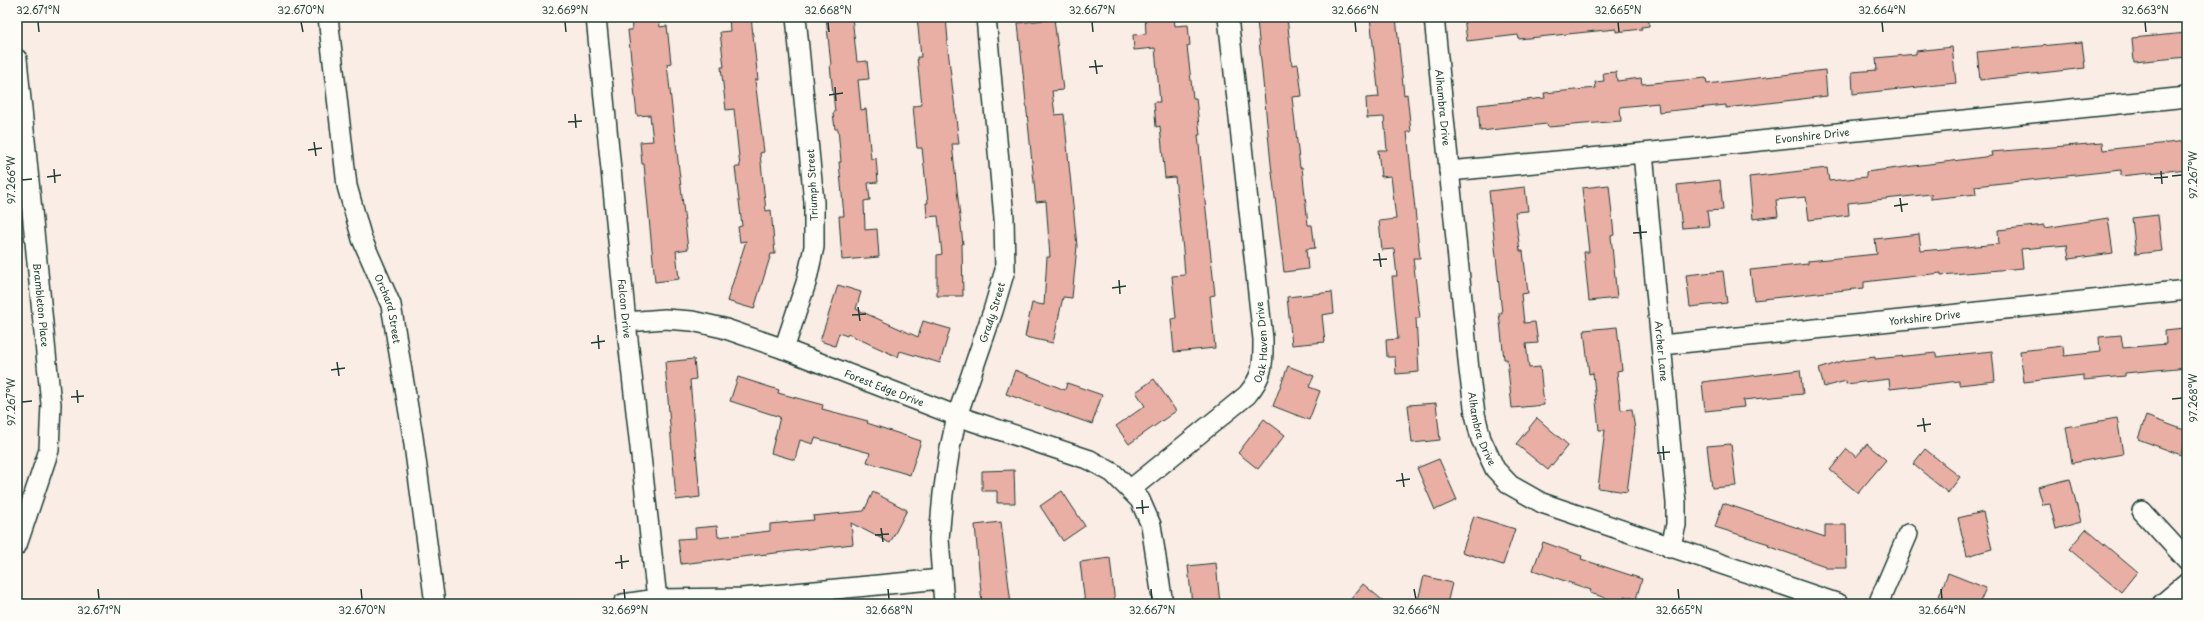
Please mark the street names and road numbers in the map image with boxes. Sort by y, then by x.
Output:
street label: Alhambra Drive [1432,69,1455,147]
street label: Evonshire Drive [1774,124,1850,146]
street label: Triumph Street [802,149,821,221]
street label: Brambleton Place [30,262,53,347]
street label: Orchard Street [371,271,405,345]
street label: Falcon Drive [615,278,636,339]
street label: Grady Street [975,280,1008,345]
street label: Oak Haven Drive [1249,301,1270,385]
street label: Yorkshire Drive [1888,306,1961,328]
street label: Archer Lane [1652,320,1673,382]
street label: Forest Edge Drive [842,365,926,410]
street label: Alhambra Drive [1465,391,1501,468]

